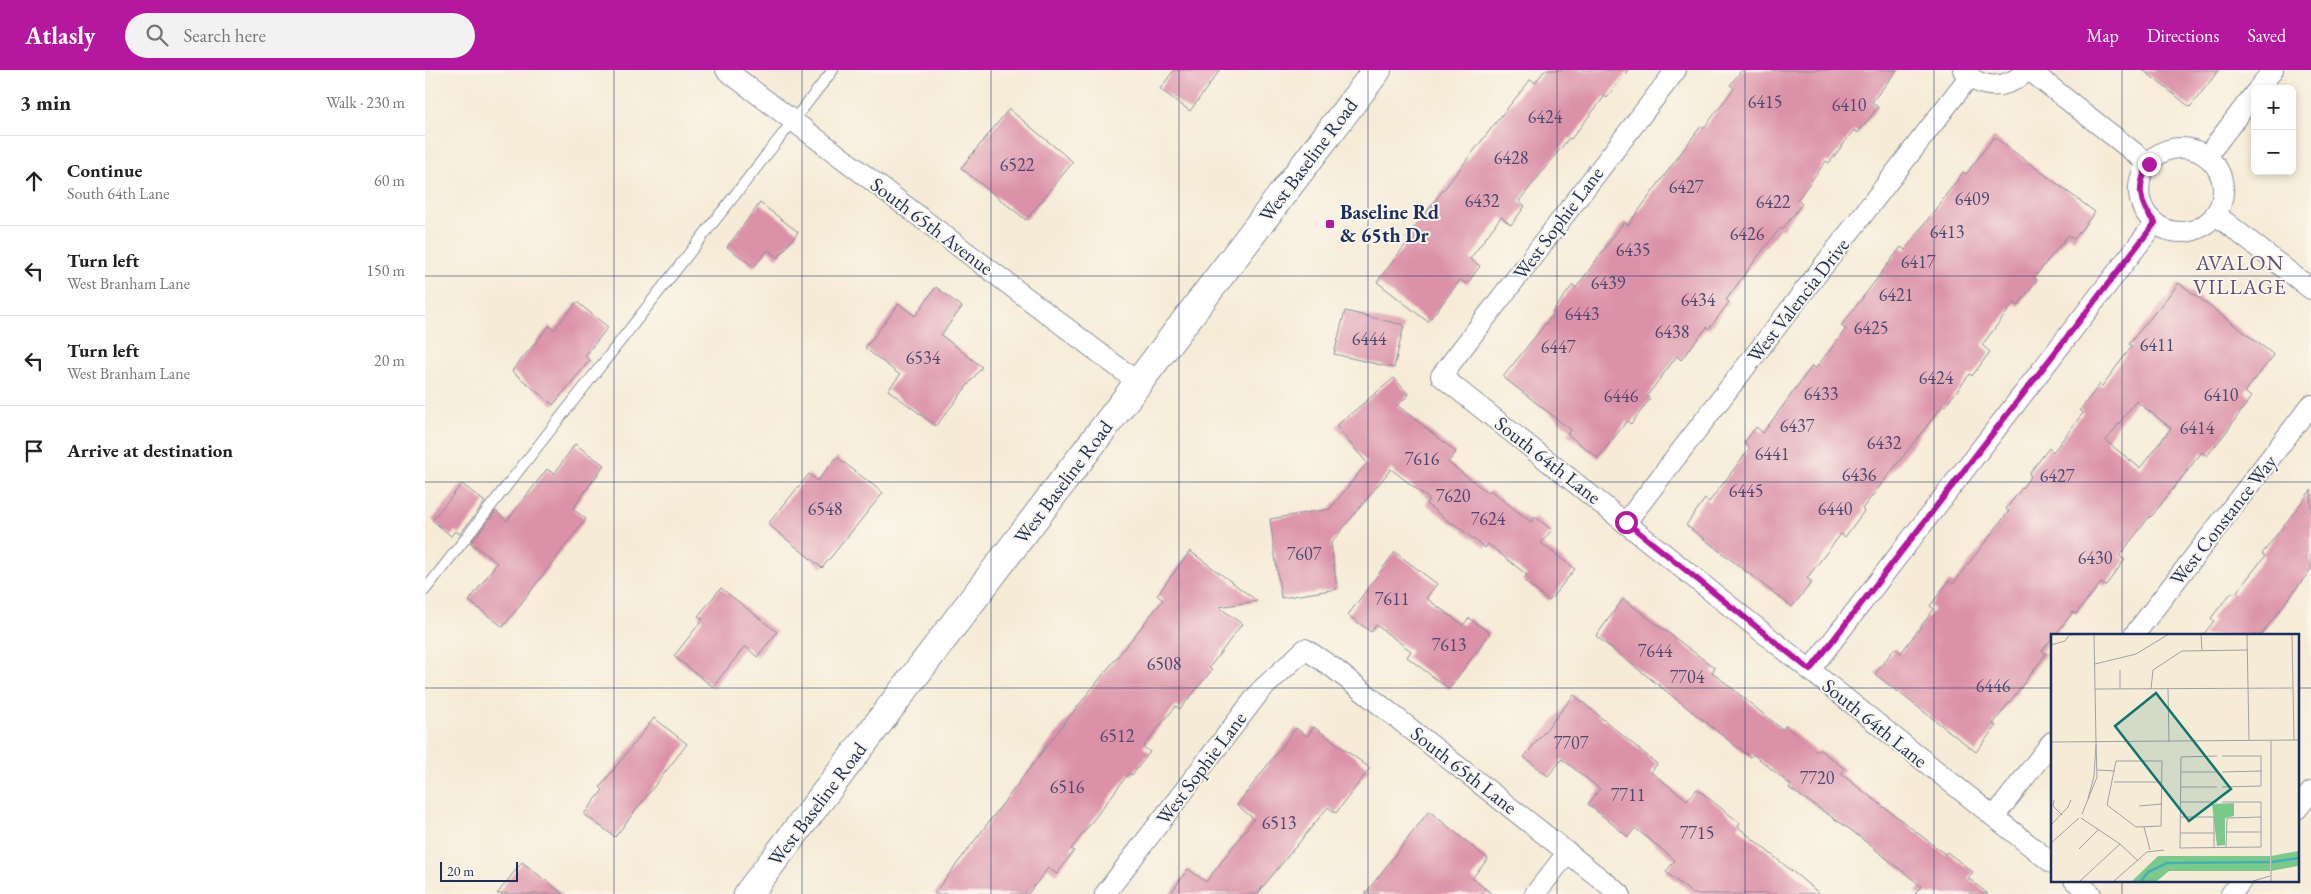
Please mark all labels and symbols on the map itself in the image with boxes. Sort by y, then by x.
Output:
house number: 6415 [1748,90,1782,113]
street label: West Baseline Road [1253,92,1364,227]
house number: 6410 [1832,93,1867,116]
house number: 6424 [1528,105,1563,128]
house number: 6428 [1494,146,1528,169]
house number: 6522 [1000,153,1035,176]
route end [2138,153,2161,176]
street label: West Sophie Lane [1507,161,1609,285]
street label: South 65th Avenue [865,171,999,281]
house number: 6427 [1669,175,1704,198]
house number: 6409 [1955,187,1990,210]
house number: 6432 [1465,189,1500,212]
house number: 6422 [1756,190,1791,213]
place label: Baseline Rd & 65th Dr [1340,199,1439,248]
marker: Baseline Rd & 65th Dr [1324,218,1336,230]
house number: 6413 [1930,220,1964,243]
house number: 6426 [1730,222,1765,245]
street label: West Valencia Drive [1741,232,1855,368]
house number: 6435 [1616,238,1650,261]
district label: AVALON VILLAGE [2193,249,2287,300]
house number: 6417 [1901,250,1936,273]
house number: 6439 [1591,271,1626,294]
house number: 6421 [1879,283,1913,306]
house number: 6434 [1681,288,1716,311]
house number: 6443 [1565,302,1599,325]
house number: 6425 [1854,316,1888,339]
house number: 6438 [1655,320,1689,343]
house number: 6444 [1352,327,1387,350]
house number: 6411 [2140,333,2174,356]
house number: 6447 [1541,335,1576,358]
house number: 6534 [906,346,941,369]
house number: 6424 [1919,366,1954,389]
house number: 6433 [1804,382,1838,405]
house number: 6410 [2204,383,2239,406]
house number: 6446 [1604,384,1639,407]
street label: South 64th Lane [1490,410,1607,510]
street label: West Baseline Road [1008,414,1119,549]
house number: 6437 [1780,414,1815,437]
house number: 6414 [2180,416,2215,439]
house number: 6432 [1867,431,1902,454]
house number: 6441 [1755,442,1789,465]
house number: 7616 [1405,447,1440,470]
street label: West Constance Way [2164,449,2282,591]
house number: 6436 [1842,463,1877,486]
house number: 6427 [2040,464,2075,487]
house number: 6445 [1729,479,1763,502]
house number: 7620 [1436,484,1471,507]
house number: 6548 [808,497,842,520]
house number: 6440 [1818,497,1853,520]
house number: 7624 [1471,507,1506,530]
route start [1615,511,1638,534]
house number: 7607 [1287,542,1322,565]
house number: 6430 [2078,546,2113,569]
house number: 7611 [1375,587,1409,610]
house number: 7613 [1432,633,1466,656]
inset map [2051,634,2299,882]
house number: 7644 [1638,639,1673,662]
house number: 6508 [1147,652,1181,675]
house number: 7704 [1670,665,1705,688]
street label: South 64th Lane [1817,673,1933,774]
house number: 6446 [1976,674,2011,697]
street label: West Sophie Lane [1150,706,1252,830]
street label: South 65th Lane [1406,720,1523,820]
house number: 6512 [1100,724,1135,747]
house number: 7707 [1554,731,1589,754]
street label: West Baseline Road [762,736,873,871]
house number: 7720 [1800,766,1835,789]
house number: 6516 [1050,775,1085,798]
house number: 7711 [1611,783,1645,806]
house number: 6513 [1262,811,1296,834]
house number: 7715 [1680,821,1714,844]
scale bar [440,859,517,882]

